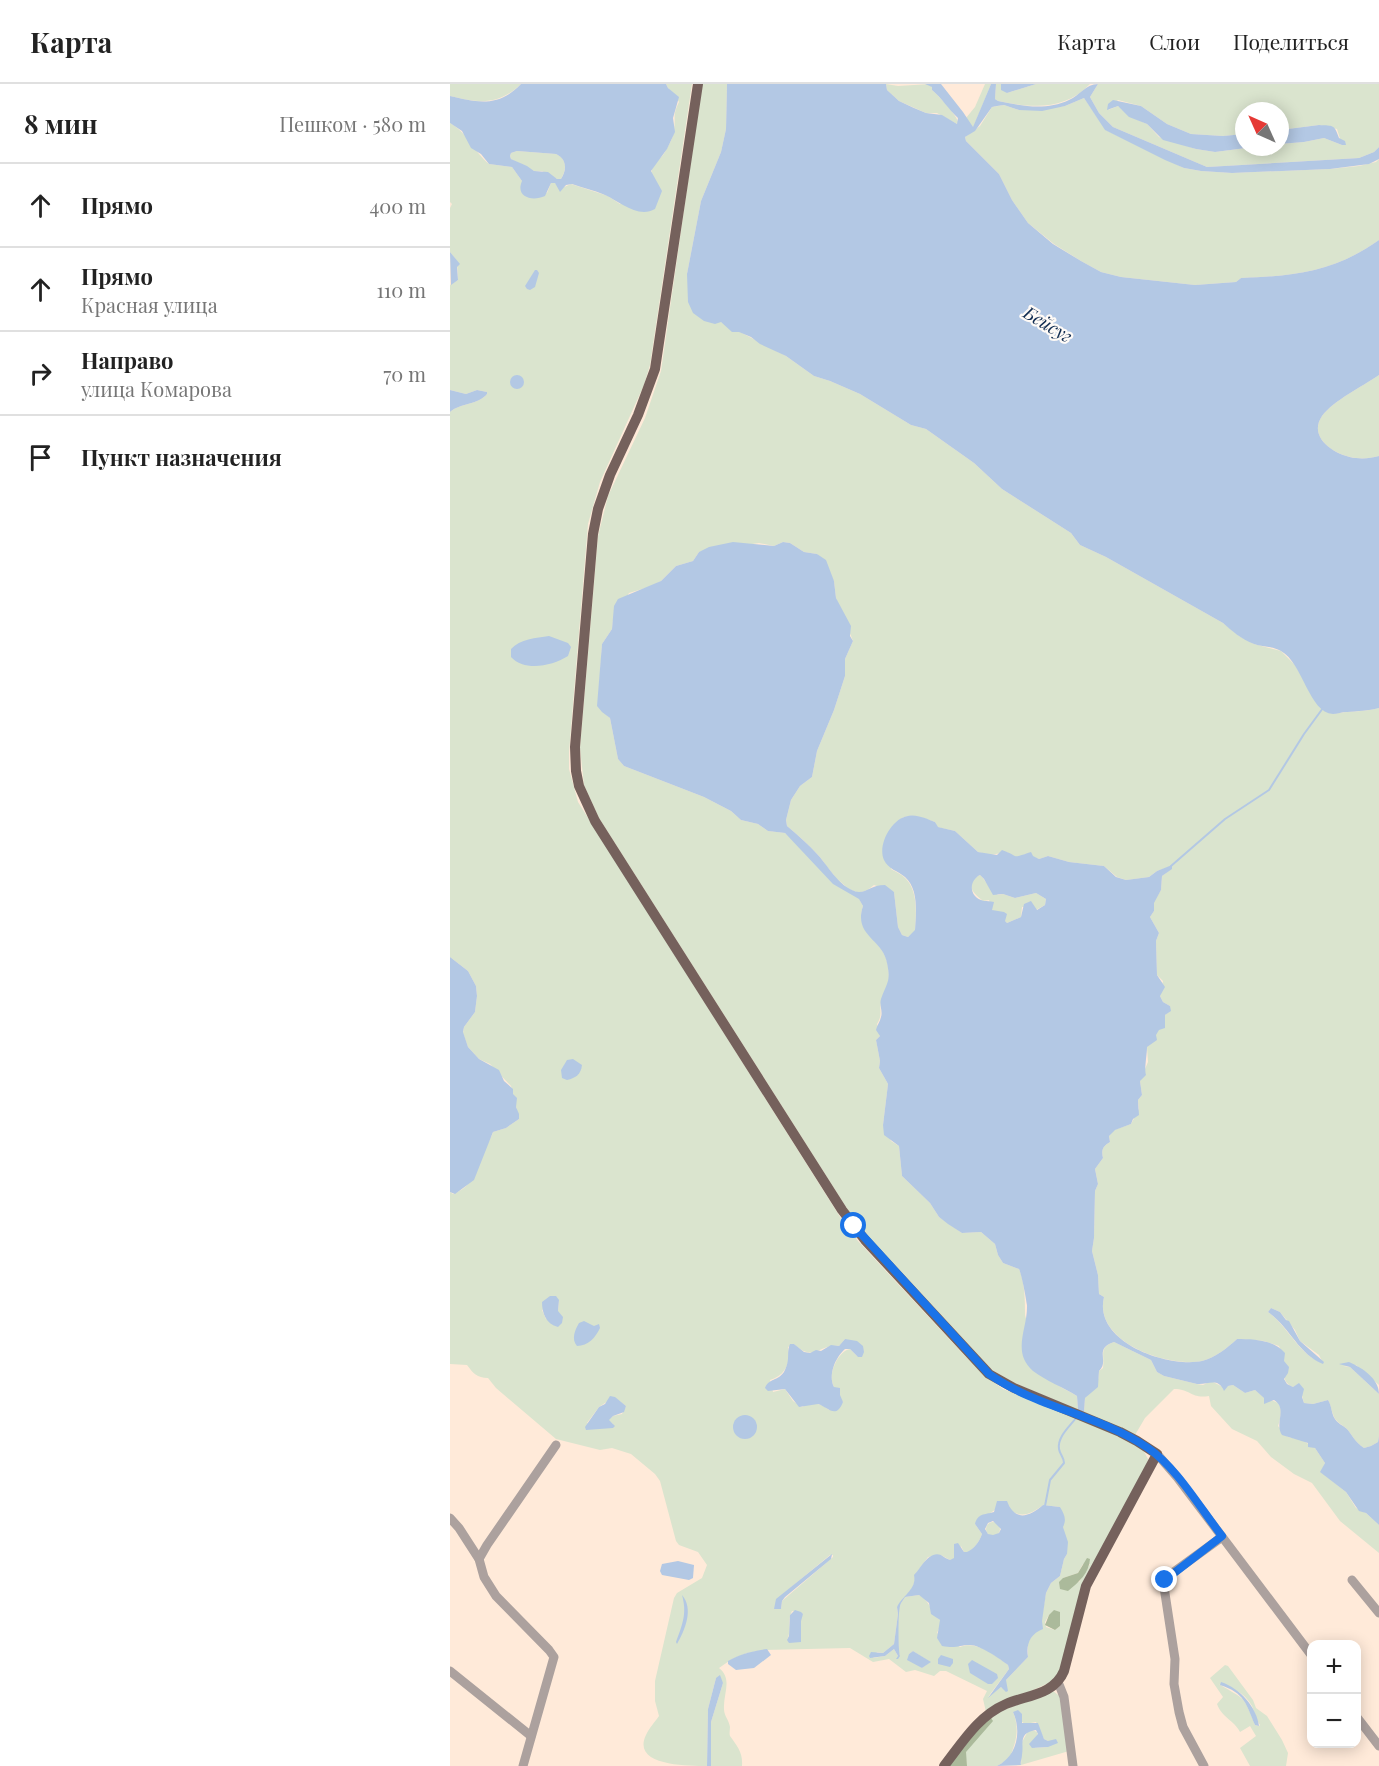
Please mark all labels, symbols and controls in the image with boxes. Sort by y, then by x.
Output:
text: Карта [30,23,112,60]
text: Карта [1057,27,1116,55]
text: Слои [1149,27,1200,55]
text: Поделиться [1233,27,1349,55]
north arrow [1235,102,1289,156]
text: 8 мин [24,106,98,141]
text: Пешком · 580 m [279,110,426,137]
icon: ahead [24,189,57,222]
text: Прямо [81,190,153,220]
text: 400 m [369,192,426,219]
text: Прямо [81,261,153,291]
icon: ahead [24,273,57,306]
text: 110 m [376,276,426,303]
text: Красная улица [81,291,218,318]
water label: Бейсуг [1019,300,1077,348]
text: Направо [81,345,174,375]
icon: right [24,357,57,390]
text: 70 m [383,360,426,387]
text: улица Комарова [81,375,232,402]
icon: arrive [24,441,57,474]
text: Пункт назначения [81,442,282,472]
route start [840,1212,866,1238]
route end [1151,1566,1177,1592]
map controls [1307,1640,1361,1748]
button: + [1307,1640,1361,1694]
button: − [1307,1694,1361,1748]

